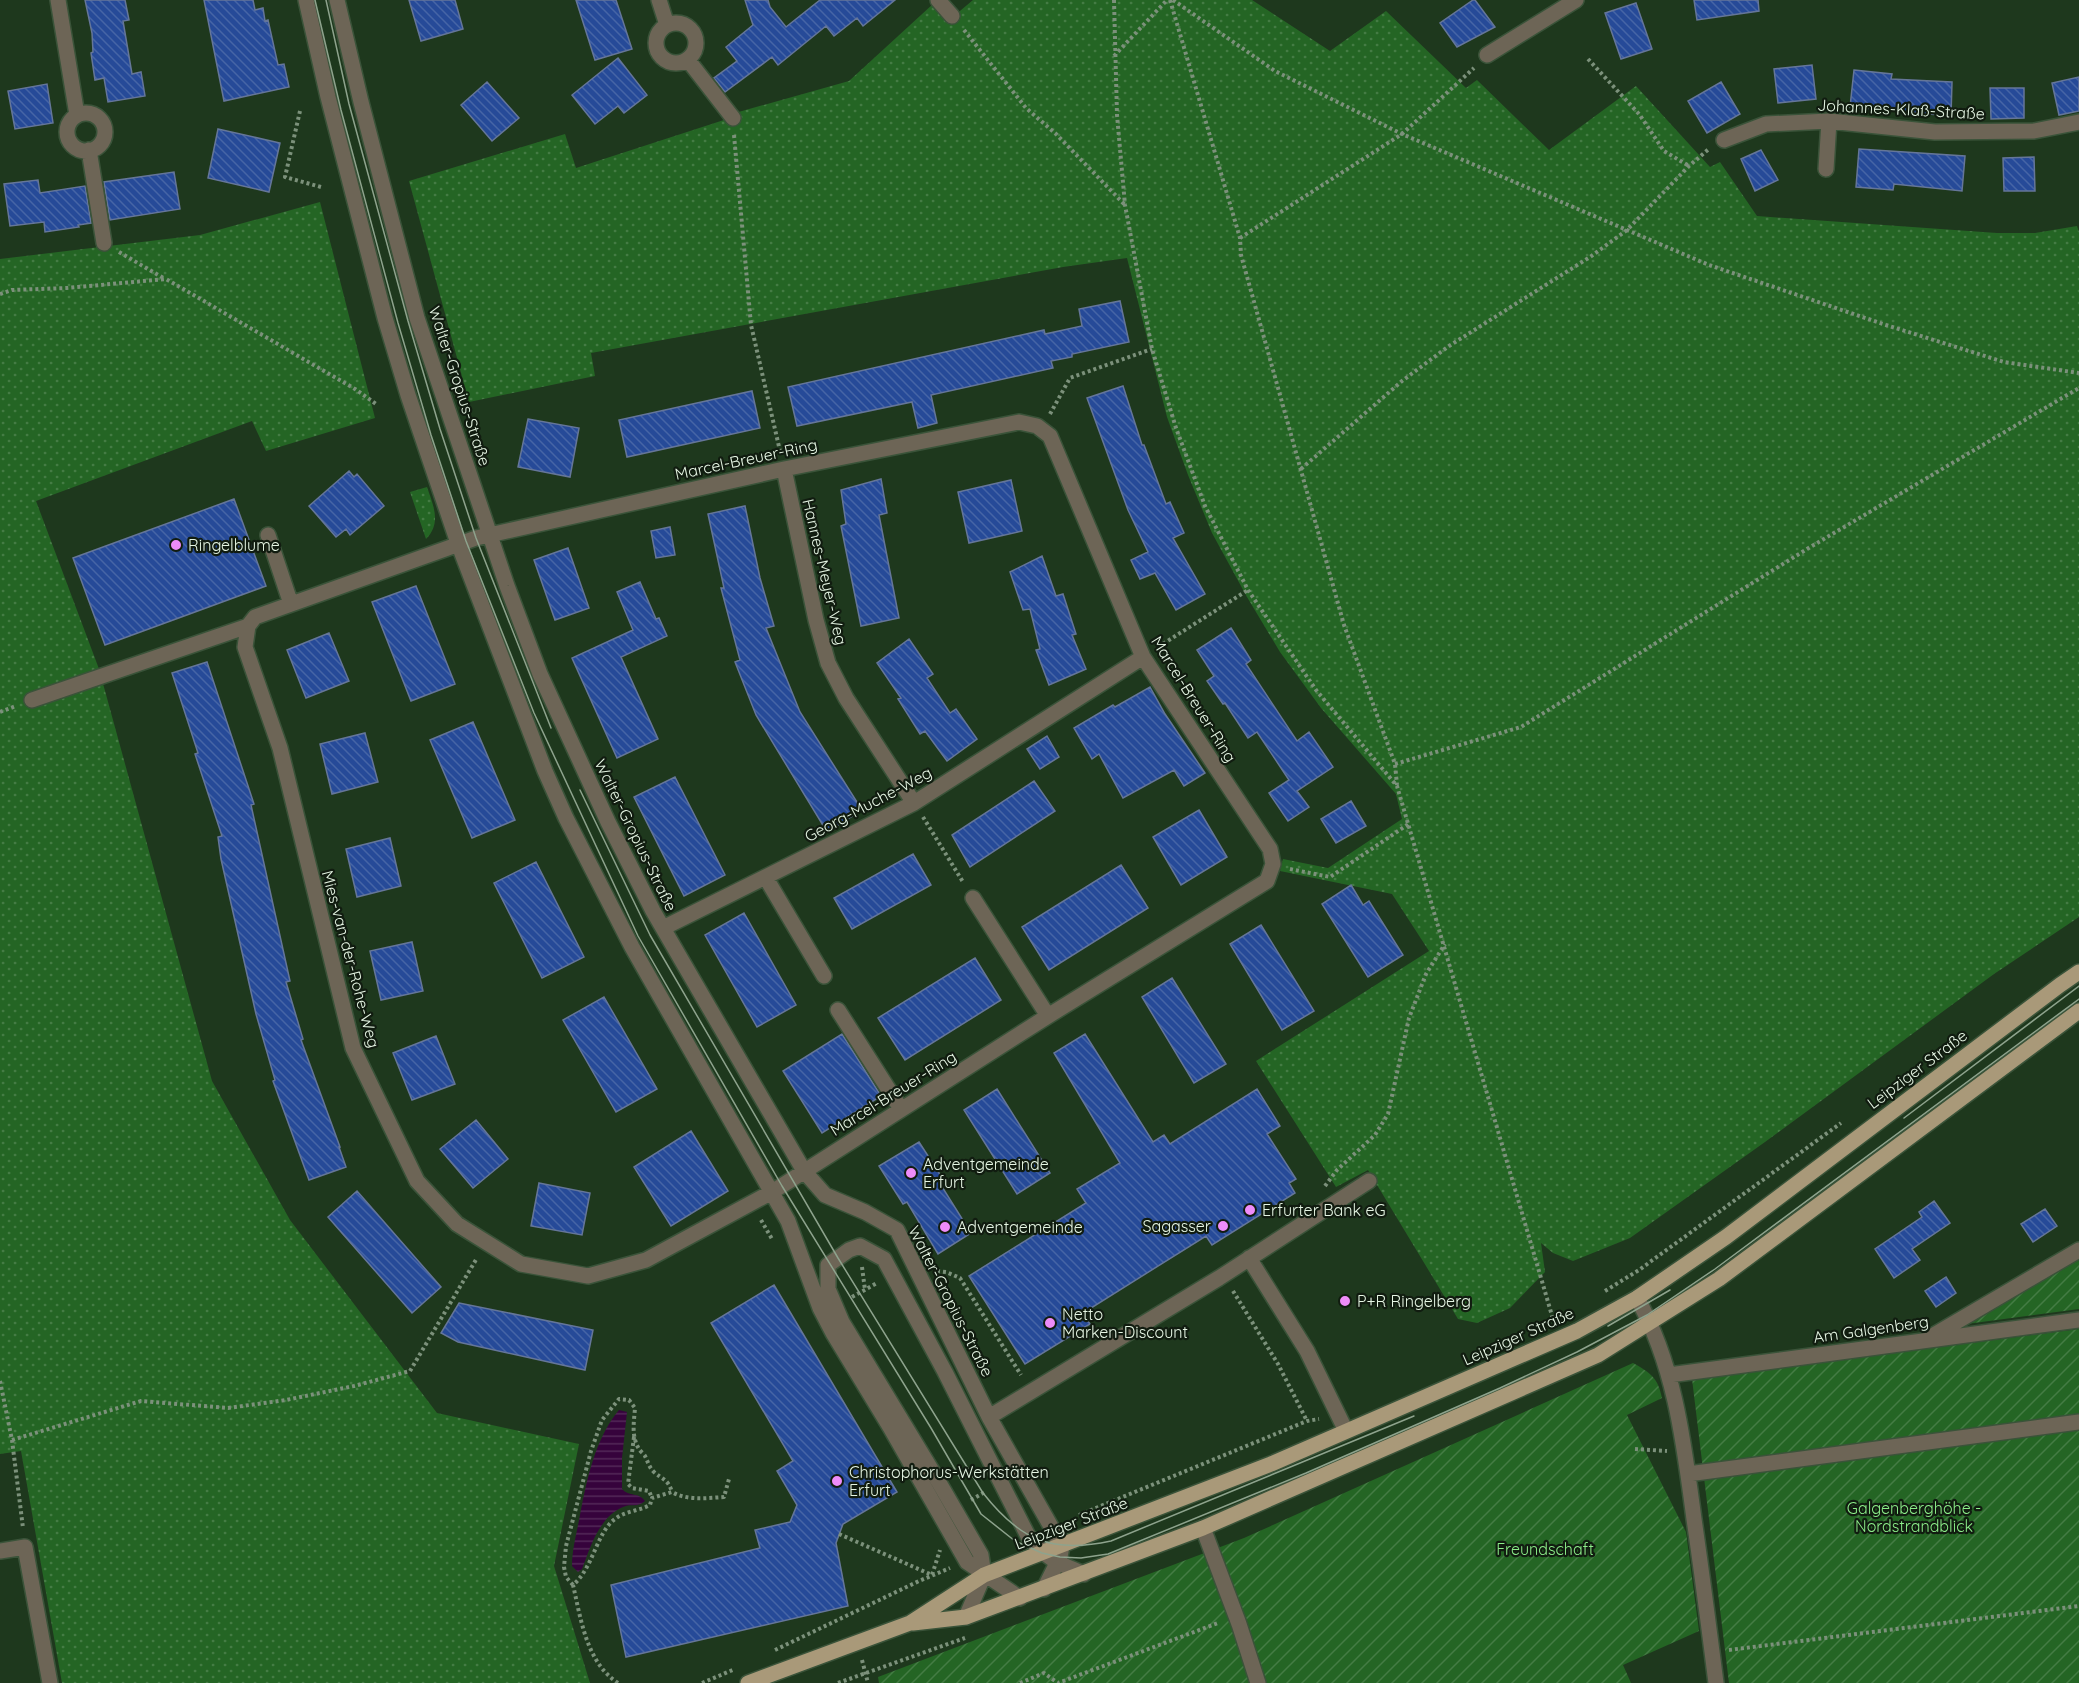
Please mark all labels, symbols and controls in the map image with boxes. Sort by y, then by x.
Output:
street label: Johannes-Klaß-Straße [1817,95,1985,123]
street label: Walter-Gropius-Straße [425,304,495,468]
street label: Marcel-Breuer-Ring [673,434,819,484]
street label: Hannes-Meyer-Weg [798,497,852,647]
place label: Ringelblume [188,535,280,555]
marker: Ringelblume [169,538,183,552]
street label: Marcel-Breuer-Ring [1147,632,1241,766]
street label: Walter-Gropius-Straße [590,756,682,914]
street label: Georg-Muche-Weg [801,762,935,846]
street label: Mies-van-der-Rohe-Weg [318,868,384,1050]
street label: Leipziger Straße [1863,1025,1971,1113]
street label: Marcel-Breuer-Ring [826,1046,960,1140]
place label: Adventgemeinde Erfurt [923,1154,1049,1192]
marker: Adventgemeinde Erfurt [904,1166,918,1180]
place label: Erfurter Bank eG [1262,1200,1386,1220]
marker: Erfurter Bank eG [1243,1203,1257,1217]
place label: Sagasser [1143,1216,1211,1236]
place label: Adventgemeinde [957,1217,1083,1237]
marker: Sagasser [1216,1219,1230,1233]
marker: Adventgemeinde [938,1220,952,1234]
street label: Walter-Gropius-Straße [904,1222,998,1380]
place label: P+R Ringelberg [1357,1291,1471,1311]
marker: P+R Ringelberg [1338,1294,1352,1308]
street label: Leipziger Straße [1459,1303,1577,1369]
place label: Netto Marken-Discount [1062,1304,1188,1342]
street label: Am Galgenberg [1812,1311,1930,1347]
marker: Netto Marken-Discount [1043,1316,1057,1330]
place label: Christophorus-Werkstätten Erfurt [849,1462,1049,1500]
marker: Christophorus-Werkstätten Erfurt [830,1474,844,1488]
street label: Leipziger Straße [1012,1492,1130,1554]
park label: Galgenberghöhe - Nordstrandblick [1847,1498,1981,1536]
park label: Freundschaft [1496,1539,1594,1559]

